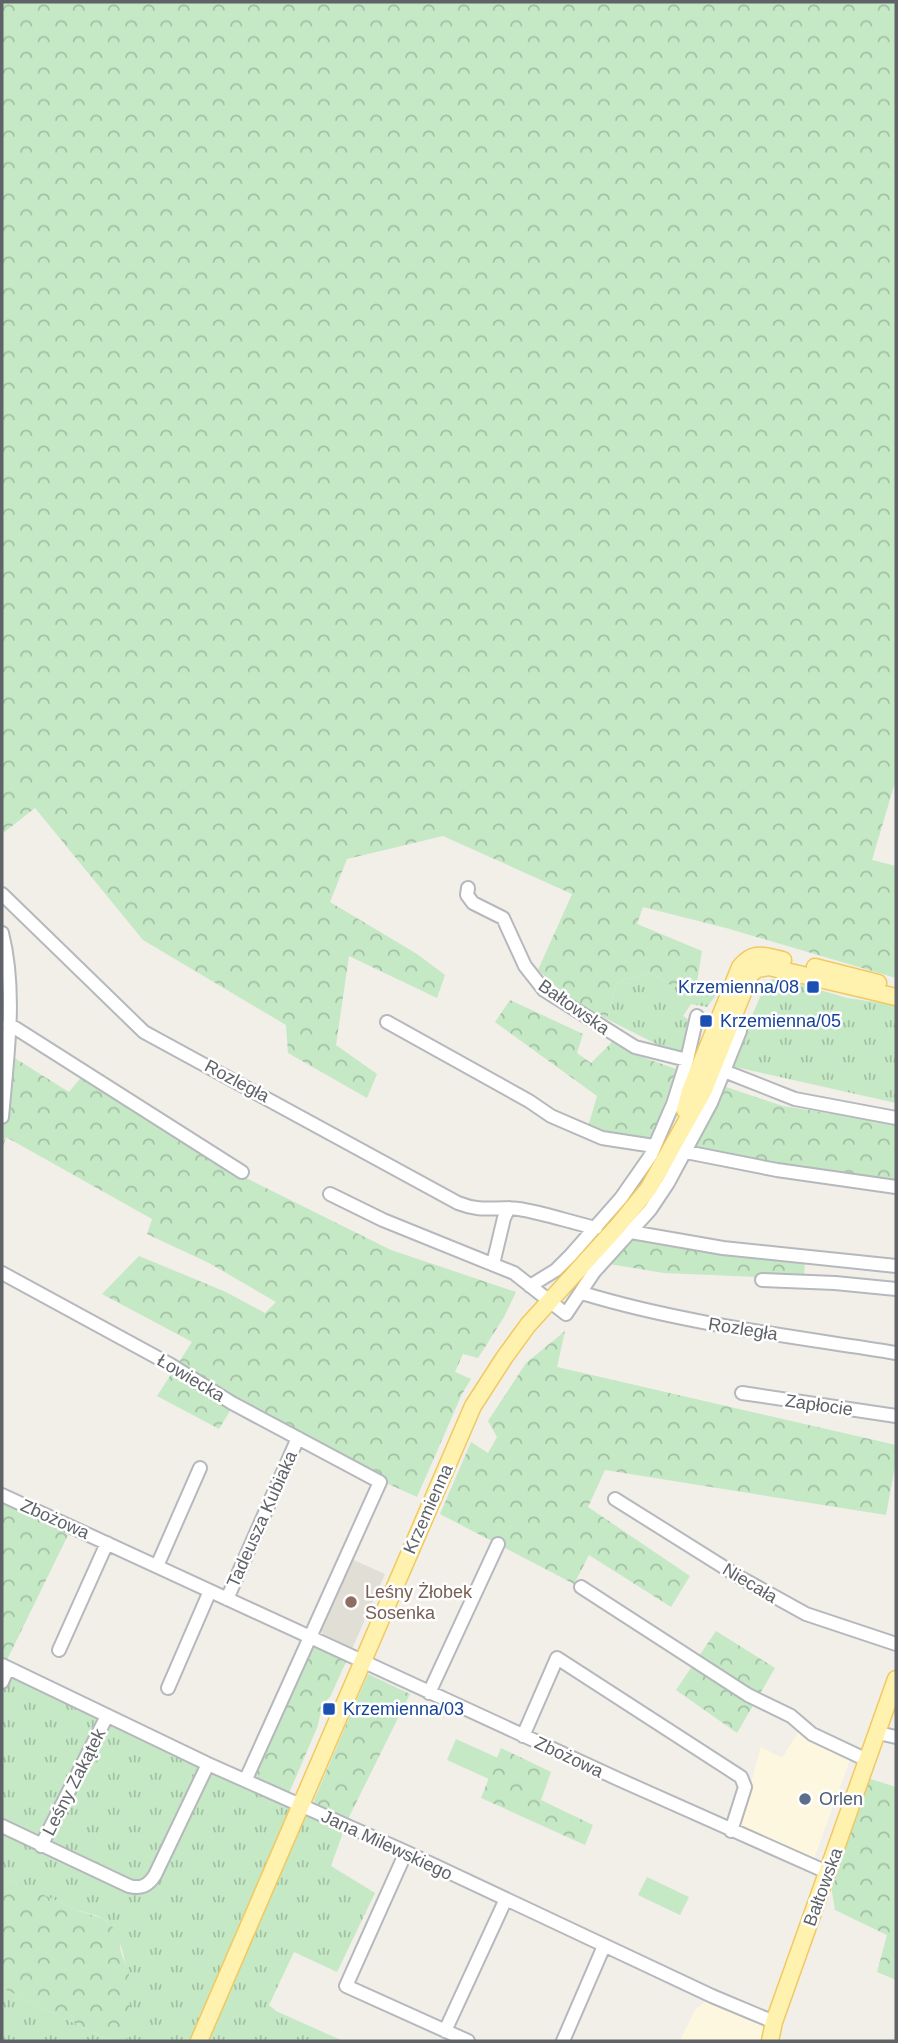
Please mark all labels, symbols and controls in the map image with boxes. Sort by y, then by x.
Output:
street label: Bałtowska [535,975,614,1039]
place label: Krzemienna/08 [678,977,799,997]
marker: Krzemienna/08 [805,979,821,995]
place label: Krzemienna/05 [720,1011,841,1031]
marker: Krzemienna/05 [698,1013,714,1029]
street label: Rozległa [201,1056,273,1107]
street label: Rozległa [707,1314,780,1345]
street label: Łowiecka [154,1350,229,1406]
street label: Zapłocie [784,1390,854,1420]
street label: Tadeusza Kubiaka [223,1447,301,1590]
street label: Krzemienna [399,1460,457,1557]
street label: Zbożowa [18,1495,93,1543]
street label: Niecała [719,1559,782,1608]
place label: Leśny Żłobek Sosenka [365,1582,473,1623]
marker: Leśny Żłobek Sosenka [343,1594,359,1610]
place label: Krzemienna/03 [343,1699,464,1719]
marker: Krzemienna/03 [321,1701,337,1717]
street label: Leśny Zakątek [39,1724,110,1839]
street label: Zbożowa [532,1733,607,1782]
place label: Orlen [819,1789,863,1809]
marker: Orlen [797,1791,813,1807]
street label: Jana Milewskiego [318,1806,456,1884]
street label: Bałtowska [800,1844,847,1929]

